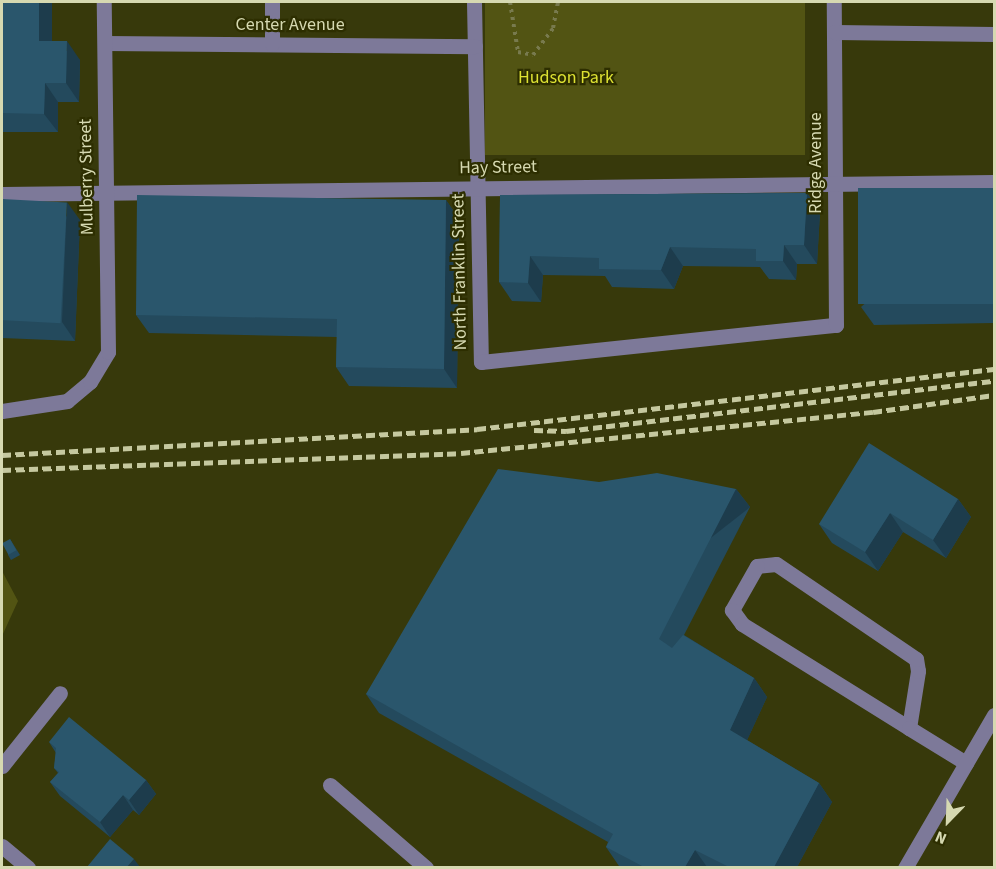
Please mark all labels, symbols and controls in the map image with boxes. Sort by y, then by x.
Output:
street label: Center Avenue [235,14,345,36]
park label: Hudson Park [518,67,614,89]
street label: Ridge Avenue [805,112,827,214]
street label: Mulberry Street [75,119,99,235]
street label: Hay Street [459,157,537,179]
street label: North Franklin Street [448,193,472,351]
north arrow [918,791,978,851]
text: N [932,825,950,850]

